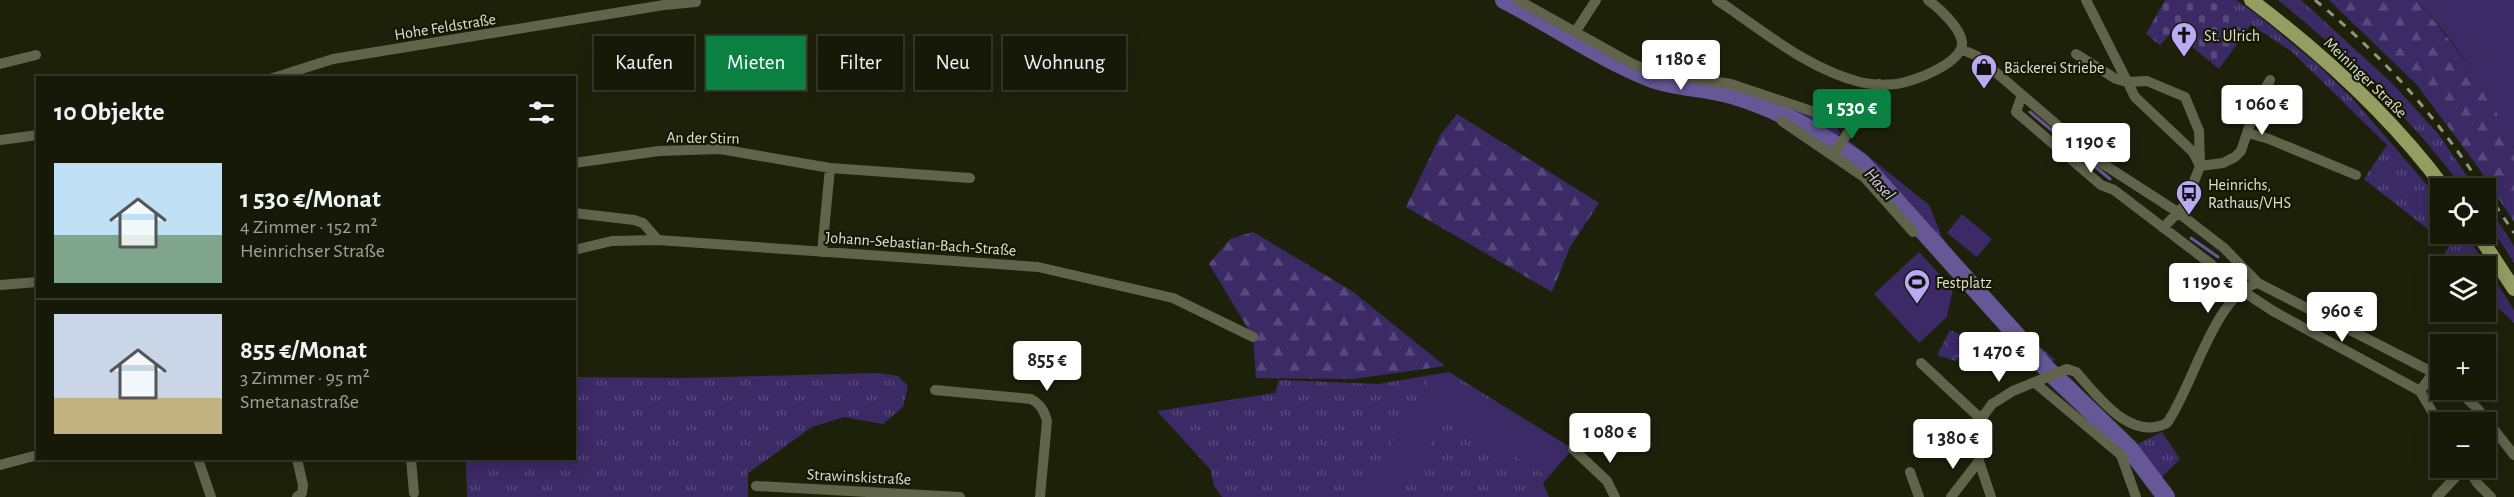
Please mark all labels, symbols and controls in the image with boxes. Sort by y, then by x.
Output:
street label: Hohe Feldstraße [393,11,497,43]
church icon: St. Ulrich [2169,20,2199,58]
place label: St. Ulrich [2204,28,2260,44]
street label: Meininger Straße [2321,34,2410,121]
chip: Kaufen [594,36,694,90]
chip: Mieten [706,36,806,90]
chip: Filter [818,36,903,90]
chip: Neu [915,36,991,90]
chip: Wohnung [1003,36,1126,90]
pin: 1 180 € [1626,40,1736,91]
text: 1 180 € [1656,49,1706,69]
shop icon: Bäckerei Striebe [1969,52,1999,90]
place label: Bäckerei Striebe [2004,60,2104,76]
pin: 1 060 € [2207,85,2317,136]
pin: 1 530 € [1797,89,1907,140]
text: 1 060 € [2235,94,2289,114]
icon: filters [525,96,558,129]
text: 1 530 € [1827,98,1877,118]
text: 10 Objekte [54,99,164,125]
pin: 1 190 € [2036,123,2146,174]
street label: An der Stirn [666,129,740,147]
text: 1 190 € [2066,132,2116,152]
water label: Hasel [1860,165,1898,204]
place label: Heinrichs, Rathaus/VHS [2208,177,2291,211]
bus stop icon: Heinrichs, Rathaus/VHS [2174,178,2204,216]
map controls [2430,178,2496,478]
button: locate [2430,178,2496,244]
text: 1 530 €/Monat [240,186,381,212]
icon: home [102,187,174,259]
text: 4 Zimmer · 152 m² [240,217,378,237]
street label: Johann-Sebastian-Bach-Straße [825,229,1017,259]
text: Heinrichser Straße [240,241,385,261]
button: layers [2430,256,2496,322]
pin: 1 190 € [2153,263,2263,314]
sports icon: Festplatz [1902,267,1932,305]
text: 1 190 € [2183,272,2233,292]
place label: Festplatz [1936,275,1992,291]
pin: 960 € [2300,292,2384,343]
text: 960 € [2321,301,2363,321]
pin: 1 470 € [1944,332,2054,383]
button: + [2430,334,2496,400]
text: 855 €/Monat [240,337,367,363]
icon: home [102,338,174,410]
pin: 855 € [1005,341,1089,392]
text: 1 470 € [1973,341,2025,361]
text: 855 € [1027,350,1067,370]
text: 3 Zimmer · 95 m² [240,368,370,388]
text: Smetanastraße [240,392,359,412]
button: − [2430,412,2496,478]
pin: 1 080 € [1555,413,1665,464]
pin: 1 380 € [1898,419,2008,470]
text: 1 080 € [1583,422,1637,442]
text: 1 380 € [1927,428,1979,448]
street label: Strawinskistraße [806,466,912,488]

